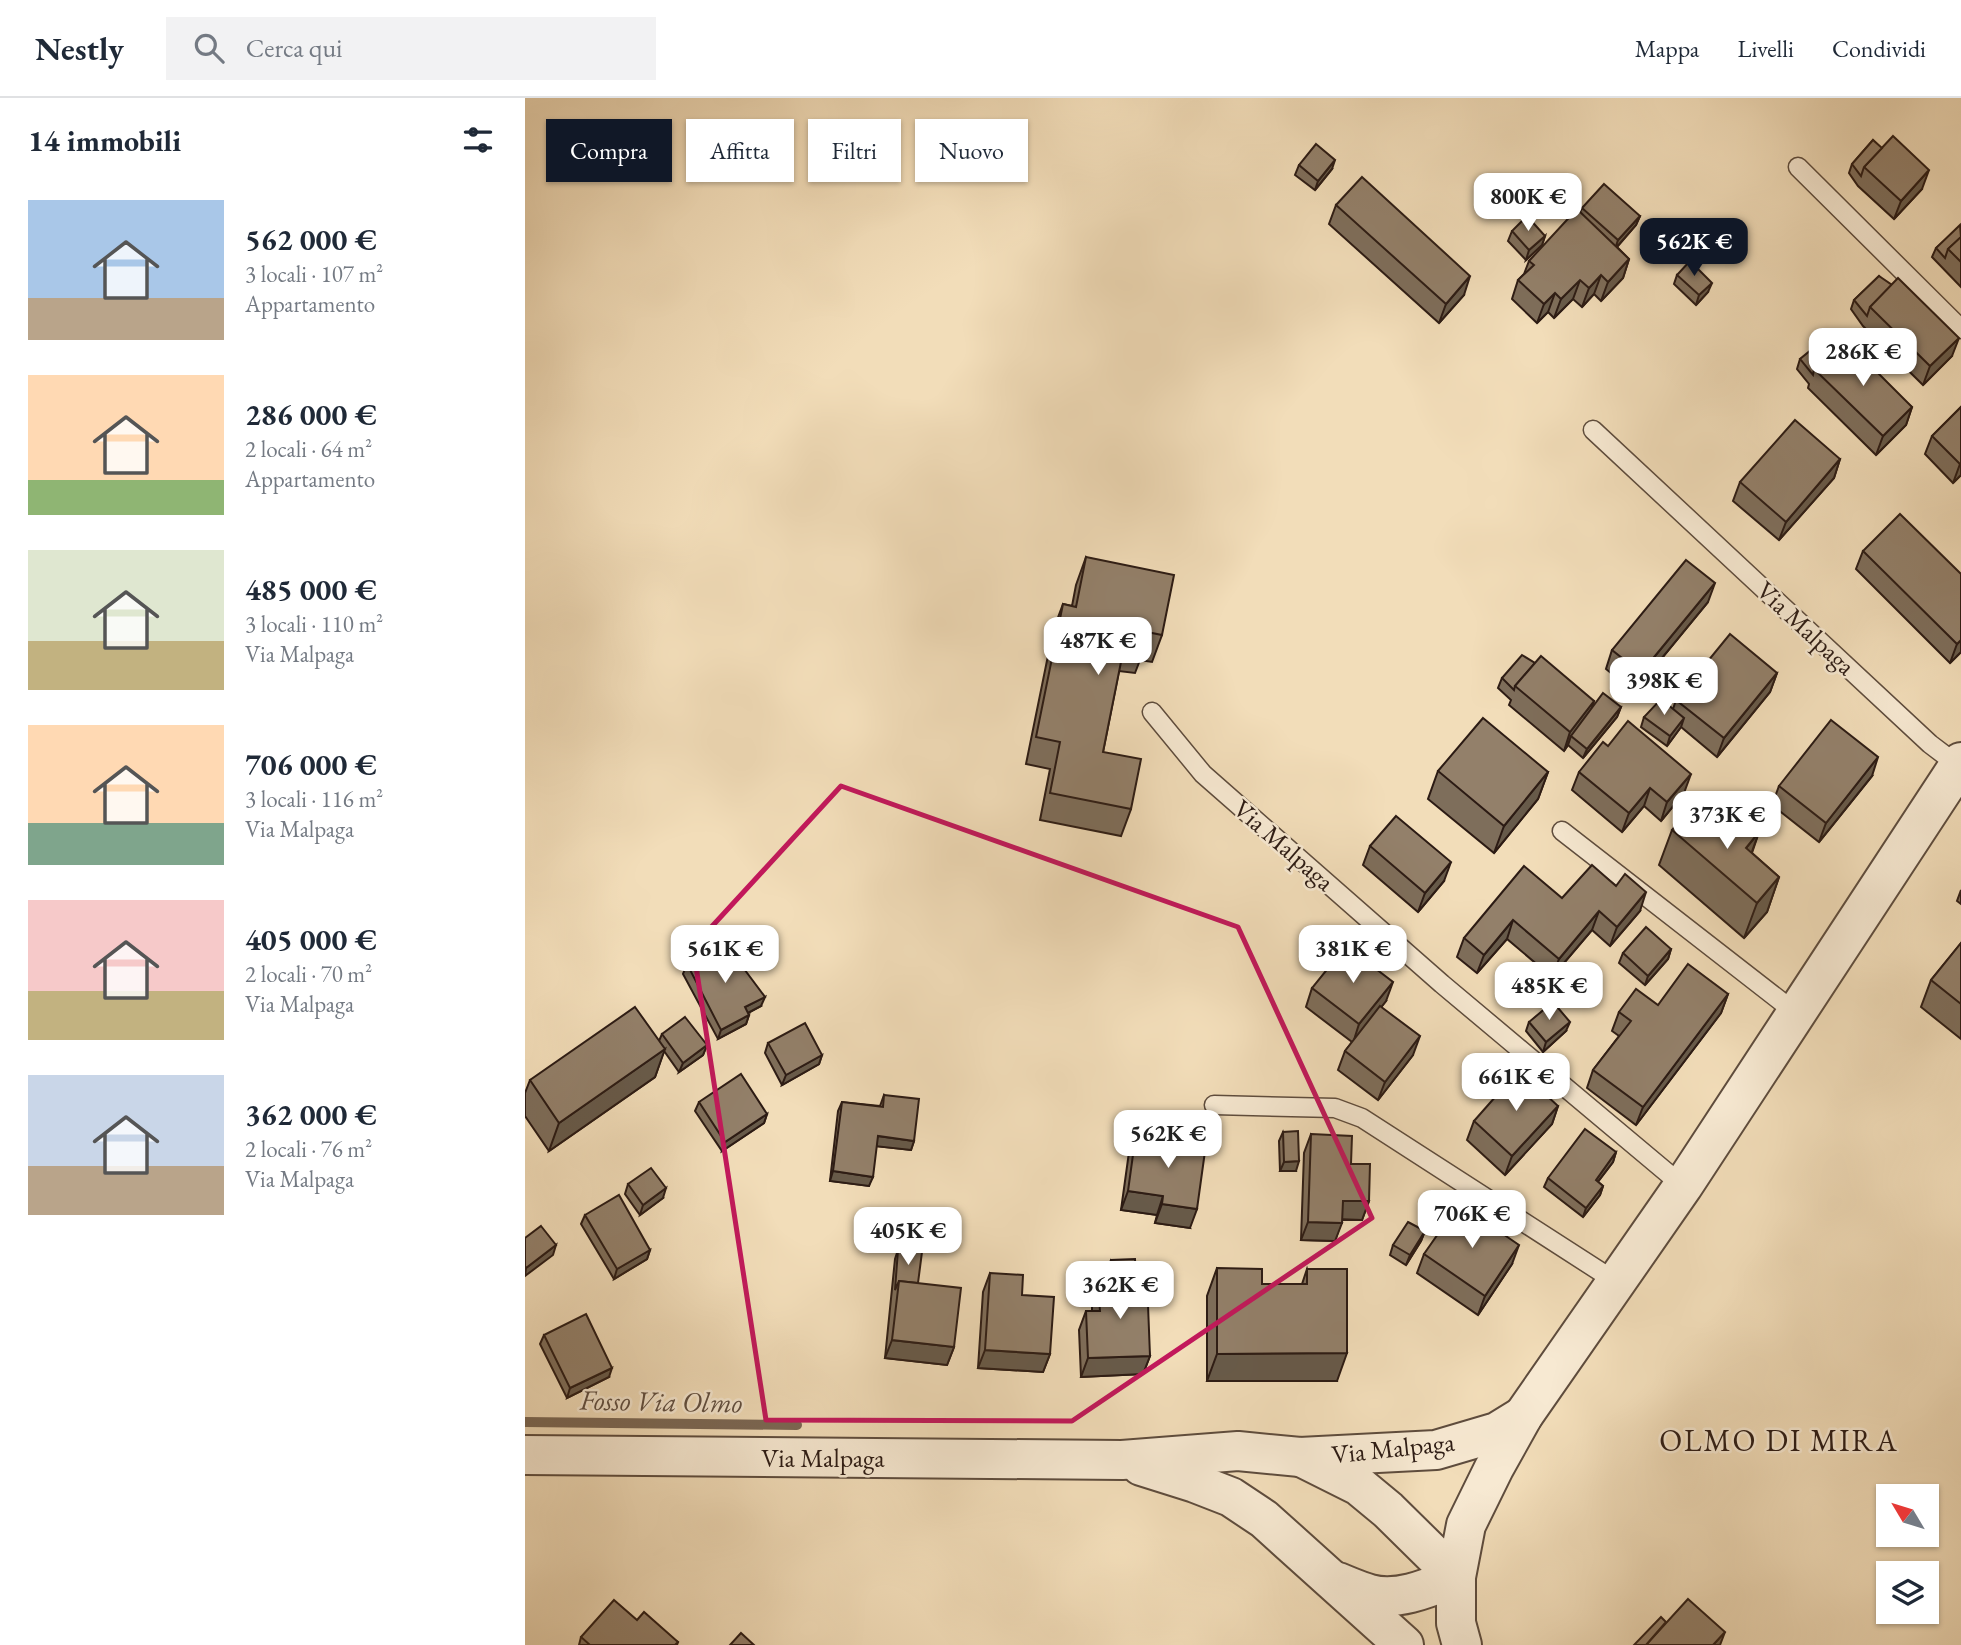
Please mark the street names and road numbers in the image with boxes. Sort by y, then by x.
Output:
street label: Via Malpaga [1749,573,1863,683]
street label: Via Malpaga [1226,792,1342,899]
street label: Via Malpaga [1330,1425,1457,1471]
street label: Via Malpaga [761,1441,885,1475]

